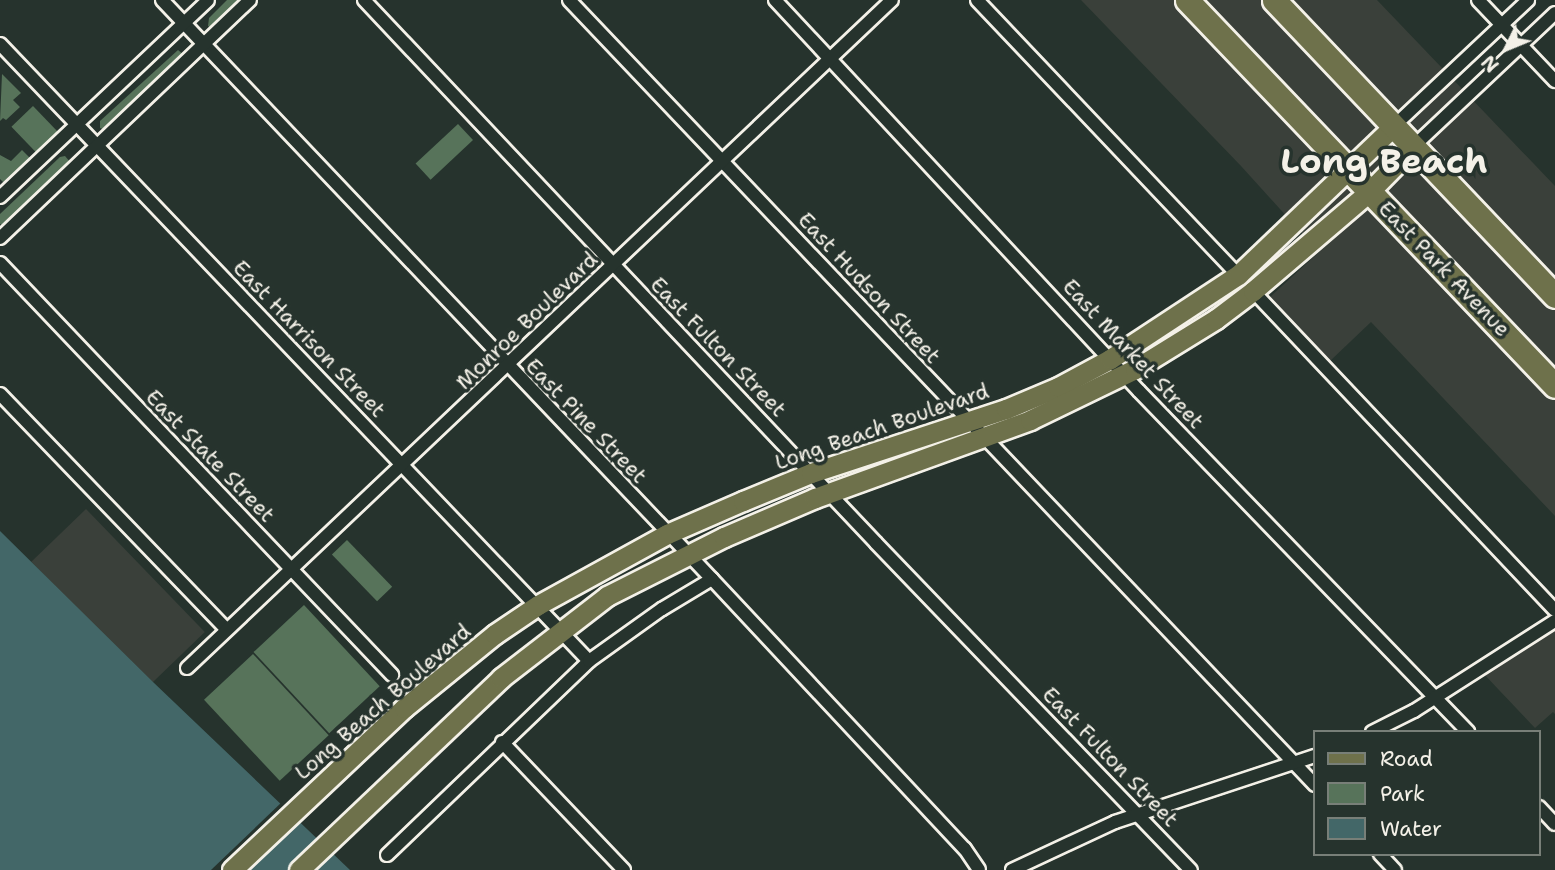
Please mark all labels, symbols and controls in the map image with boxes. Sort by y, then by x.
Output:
north arrow [1471,14,1541,84]
text: N [1476,50,1505,78]
district label: Long Beach [1280,140,1488,182]
street label: East Park Avenue [1373,196,1515,342]
street label: East Hudson Street [793,207,945,369]
street label: Monroe Boulevard [451,247,603,395]
street label: East Harrison Street [228,255,390,423]
street label: East Fulton Street [645,272,791,422]
street label: East Market Street [1057,274,1209,434]
street label: East Pine Street [520,354,652,488]
street label: Long Beach Boulevard [772,379,992,475]
street label: East State Street [140,385,280,527]
street label: Long Beach Boulevard [290,619,476,785]
street label: East Fulton Street [1037,682,1183,832]
legend [1314,730,1541,856]
text: Road [1380,745,1433,773]
text: Park [1380,780,1425,808]
text: Water [1380,815,1442,843]

